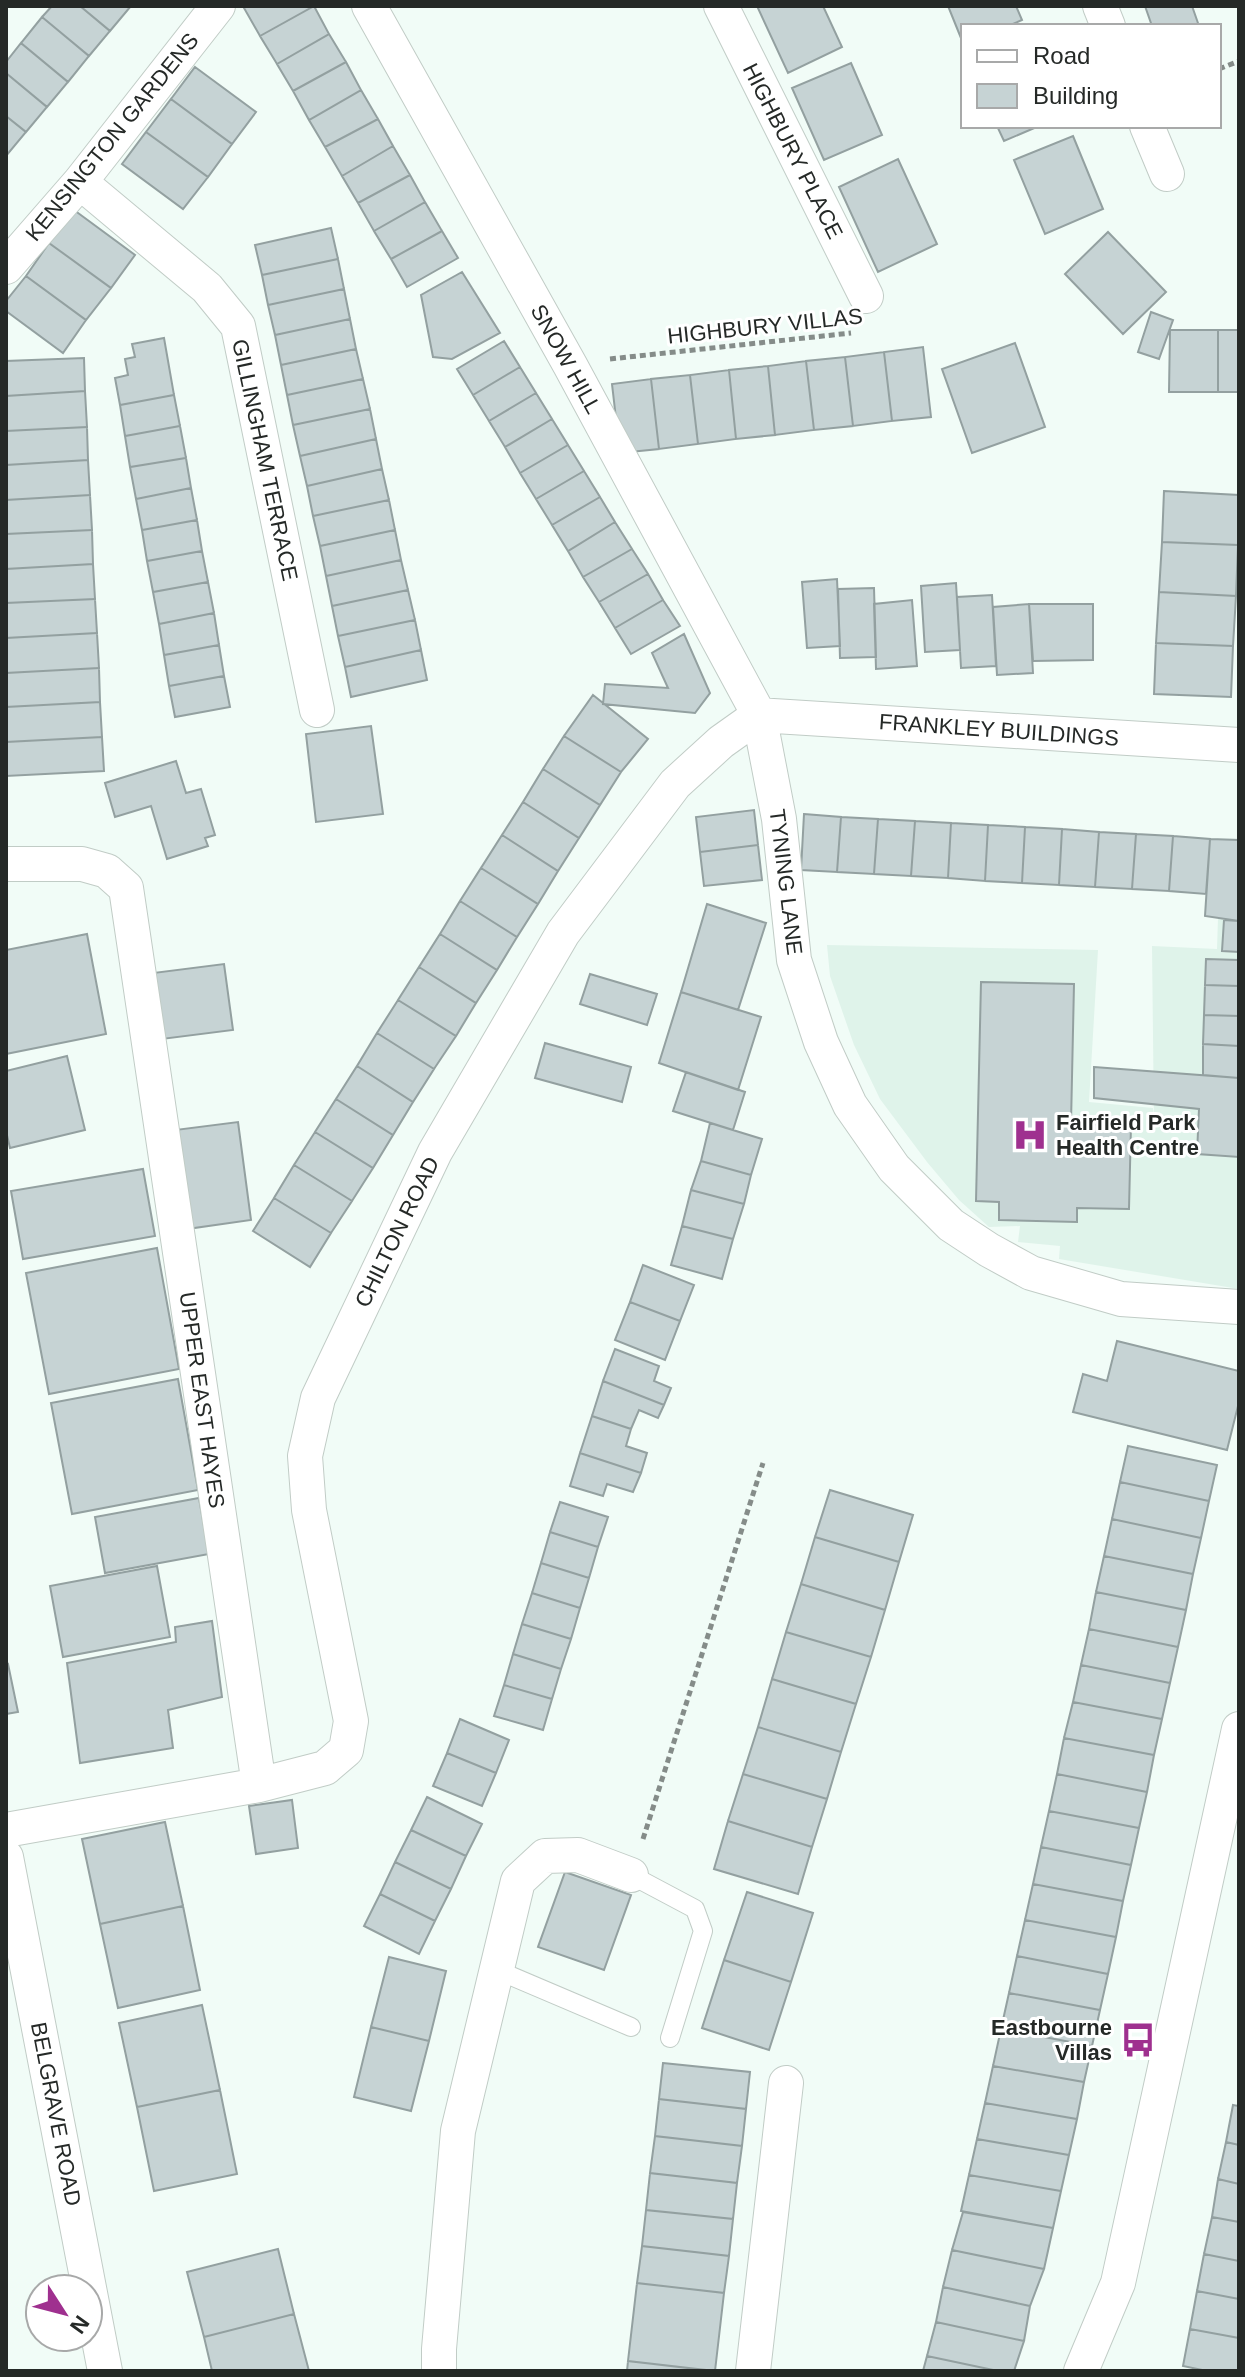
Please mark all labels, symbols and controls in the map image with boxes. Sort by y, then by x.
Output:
legend [961,24,1221,128]
street label: KENSINGTON GARDENS [20,28,204,246]
text: Road [1033,42,1090,69]
street label: HIGHBURY PLACE [738,59,848,243]
text: Building [1033,82,1118,109]
street label: SNOW HILL [526,300,606,418]
street label: HIGHBURY VILLAS [666,303,864,349]
street label: GILLINGHAM TERRACE [227,337,303,583]
street label: FRANKLEY BUILDINGS [878,709,1120,751]
street label: TYNING LANE [765,808,807,956]
place label: Fairfield Park Health Centre [1056,1110,1199,1160]
hospital icon: Fairfield Park Health Centre [1011,1116,1049,1154]
street label: CHILTON ROAD [350,1153,444,1311]
street label: UPPER EAST HAYES [174,1290,230,1510]
place label: Eastbourne Villas [991,2015,1112,2065]
street label: BELGRAVE ROAD [26,2020,86,2208]
bus stop icon: Eastbourne Villas [1119,2021,1157,2059]
north arrow [24,2273,104,2353]
text: N [65,2311,95,2338]

